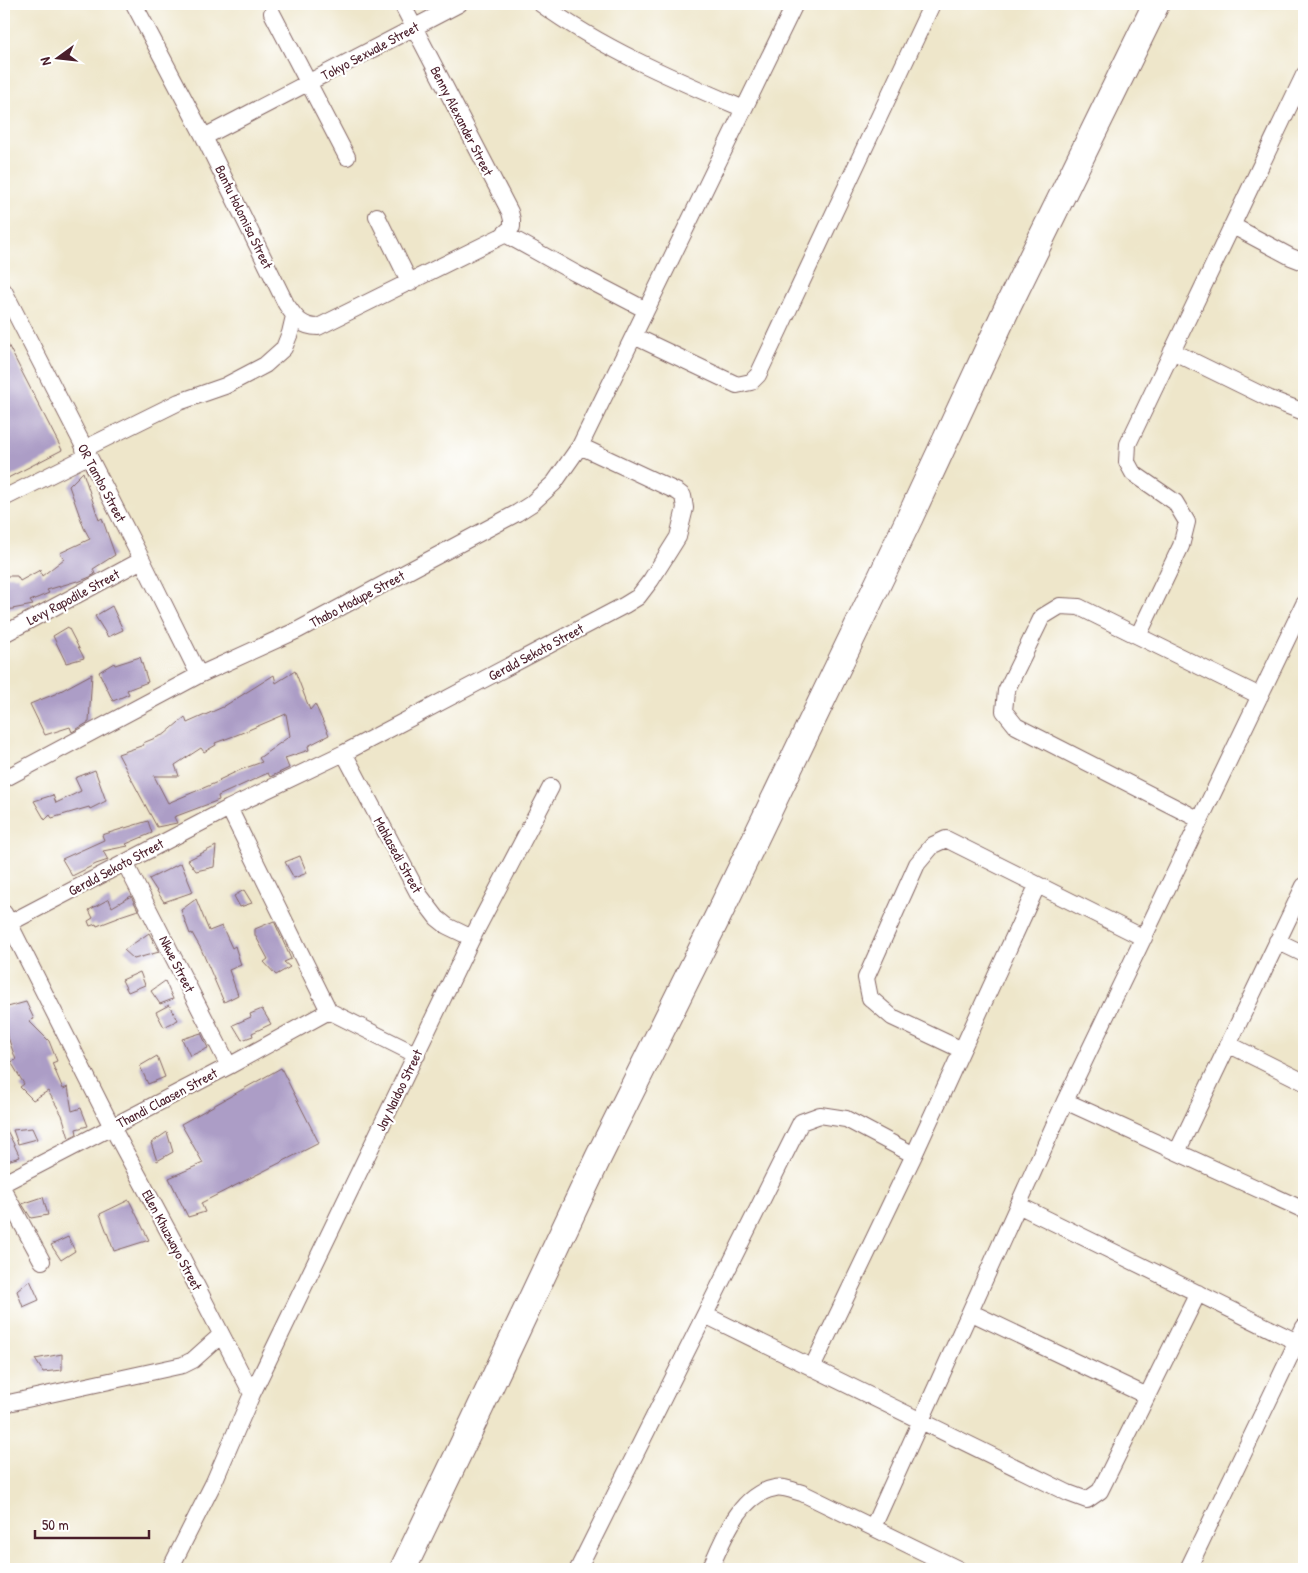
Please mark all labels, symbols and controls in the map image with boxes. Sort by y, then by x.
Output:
street label: Tokyo Sexwale Street [318,17,423,85]
north arrow [32,32,82,82]
text: N [35,55,55,68]
street label: Benny Alexander Street [426,63,498,180]
street label: Bantu Holomisa Street [211,162,278,272]
street label: OR Tambo Street [74,440,131,525]
street label: Levy Rapodile Street [23,564,123,630]
street label: Thabo Modupe Street [306,565,408,632]
street label: Gerald Sekoto Street [485,618,587,685]
street label: Mahlasedi Street [370,813,427,896]
street label: Gerald Sekoto Street [65,833,167,900]
street label: Nkwe Street [155,932,200,995]
street label: Jay Naidoo Street [371,1046,427,1134]
street label: Thandi Claasen Street [113,1063,221,1132]
street label: Ellen Khuzwayo Street [137,1186,207,1294]
scale bar [35,1508,149,1540]
text: 50 m [42,1514,69,1535]

